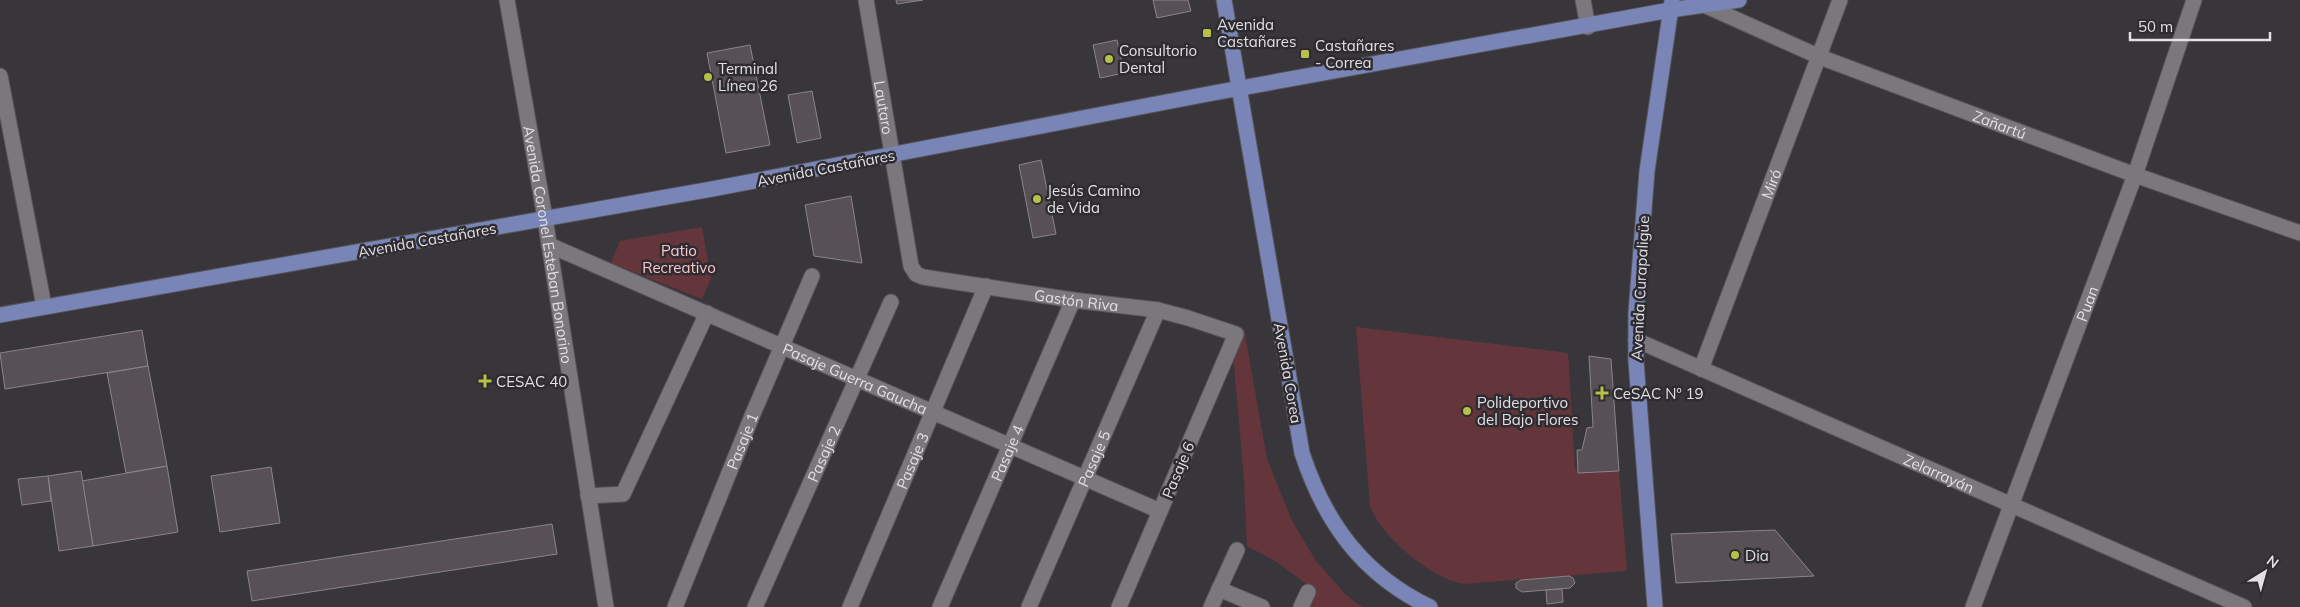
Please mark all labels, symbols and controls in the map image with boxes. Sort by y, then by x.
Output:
scale bar [2130,10,2270,42]
place label: Avenida Castañares [1217,15,1296,51]
text: 50 m [2138,17,2173,36]
marker: Avenida Castañares [1201,27,1213,39]
place label: Castañares - Correa [1315,36,1394,72]
place label: Consultorio Dental [1119,41,1197,77]
marker: Castañares - Correa [1299,48,1311,60]
marker: Consultorio Dental [1103,53,1115,65]
place label: Terminal Línea 26 [718,59,778,95]
marker: Terminal Línea 26 [702,71,714,83]
street label: Lautaro [870,79,898,136]
street label: Zañartú [1970,106,2029,143]
street label: Avenida Coronel Esteban Bonorino [520,124,577,365]
street label: Avenida Castañares [755,145,897,191]
street label: Miró [1757,166,1785,201]
place label: Jesús Camino de Vida [1047,181,1141,217]
marker: Jesús Camino de Vida [1031,193,1043,205]
street label: Avenida Curapaligüe [1627,215,1653,361]
street label: Avenida Castañares [356,218,498,262]
park label: Patio Recreativo [642,241,716,277]
street label: Puan [2072,283,2102,324]
street label: Gastón Riva [1033,285,1120,315]
street label: Avenida Corea [1270,321,1306,425]
street label: Pasaje Guerra Gaucha [780,338,931,418]
place label: CESAC 40 [496,372,567,391]
marker: CESAC 40 [478,374,492,388]
place label: CeSAC Nº 19 [1613,384,1703,403]
marker: CeSAC Nº 19 [1595,386,1609,400]
place label: Polideportivo del Bajo Flores [1477,393,1578,429]
marker: Polideportivo del Bajo Flores [1461,405,1473,417]
street label: Pasaje 1 [722,410,762,472]
street label: Pasaje 2 [803,422,844,485]
street label: Pasaje 4 [986,422,1027,484]
street label: Pasaje 5 [1073,427,1114,490]
street label: Pasaje 3 [892,429,932,492]
street label: Pasaje 6 [1158,439,1198,501]
street label: Zelarrayán [1901,449,1977,497]
place label: Dia [1745,546,1769,565]
north arrow [2240,547,2290,597]
marker: Dia [1729,549,1741,561]
text: N [2263,551,2282,572]

